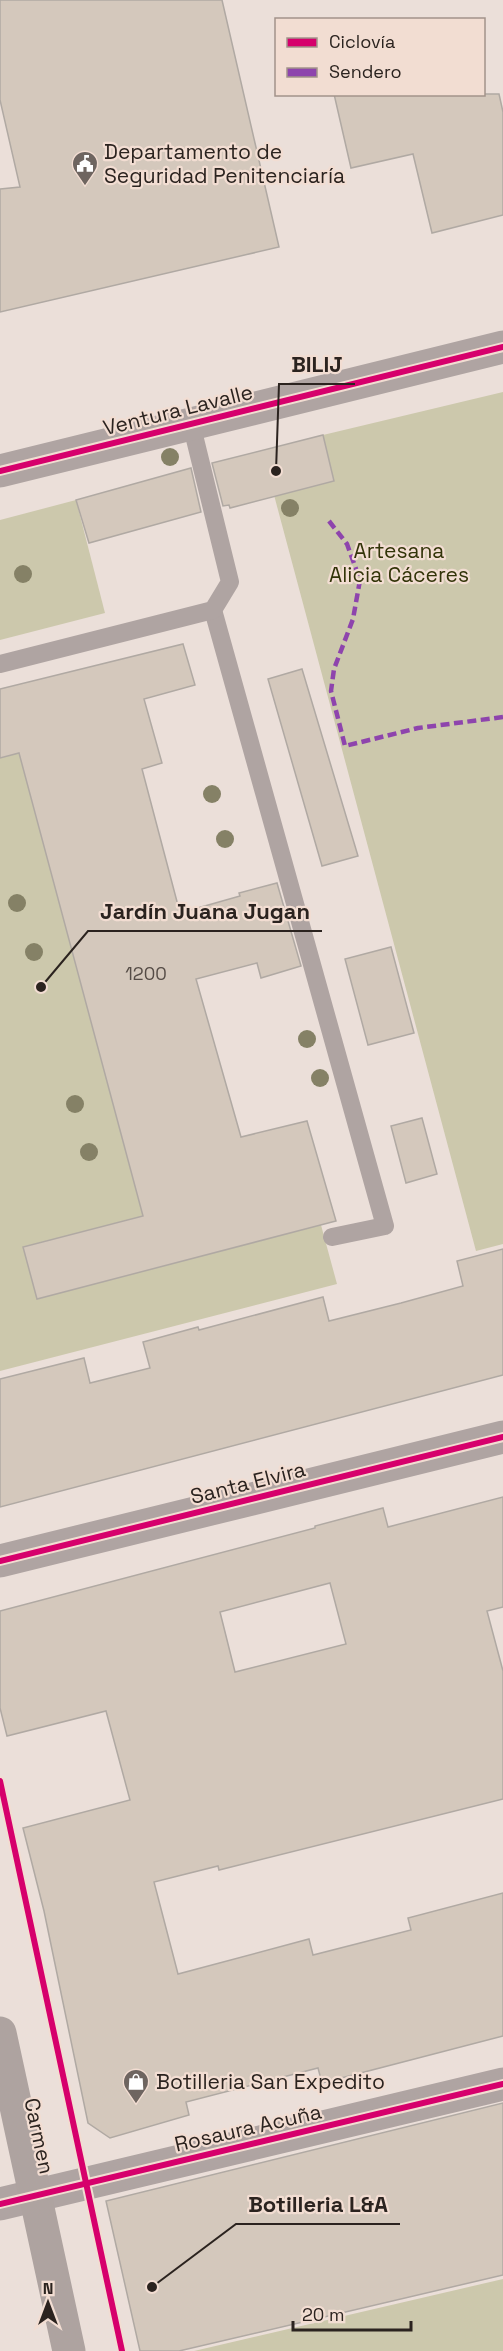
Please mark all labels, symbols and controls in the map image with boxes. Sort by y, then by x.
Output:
legend [275,18,485,96]
text: Ciclovía [329,30,395,53]
text: Sendero [329,60,402,83]
place label: Departamento de Seguridad Penitenciaría [104,138,345,189]
public building icon: Departamento de Seguridad Penitenciaría [70,149,100,187]
callout: BILIJ [279,344,355,384]
text: BILIJ [291,350,343,378]
street label: Ventura Lavalle [100,378,256,441]
park label: Artesana Alicia Cáceres [329,537,469,588]
callout: Jardín Juana Jugan [88,891,322,931]
text: Jardín Juana Jugan [100,897,310,925]
house number: 1200 [125,962,167,985]
street label: Santa Elvira [188,1455,308,1510]
shop icon: Botilleria San Expedito [121,2067,151,2105]
place label: Botilleria San Expedito [156,2068,385,2095]
street label: Carmen [18,2096,61,2176]
street label: Rosaura Acuña [172,2097,324,2158]
callout: Botilleria L&A [236,2184,400,2224]
text: Botilleria L&A [248,2190,388,2218]
north arrow [18,2273,78,2333]
text: N [43,2278,53,2299]
scale bar [293,2294,412,2332]
text: 20 m [302,2303,345,2326]

